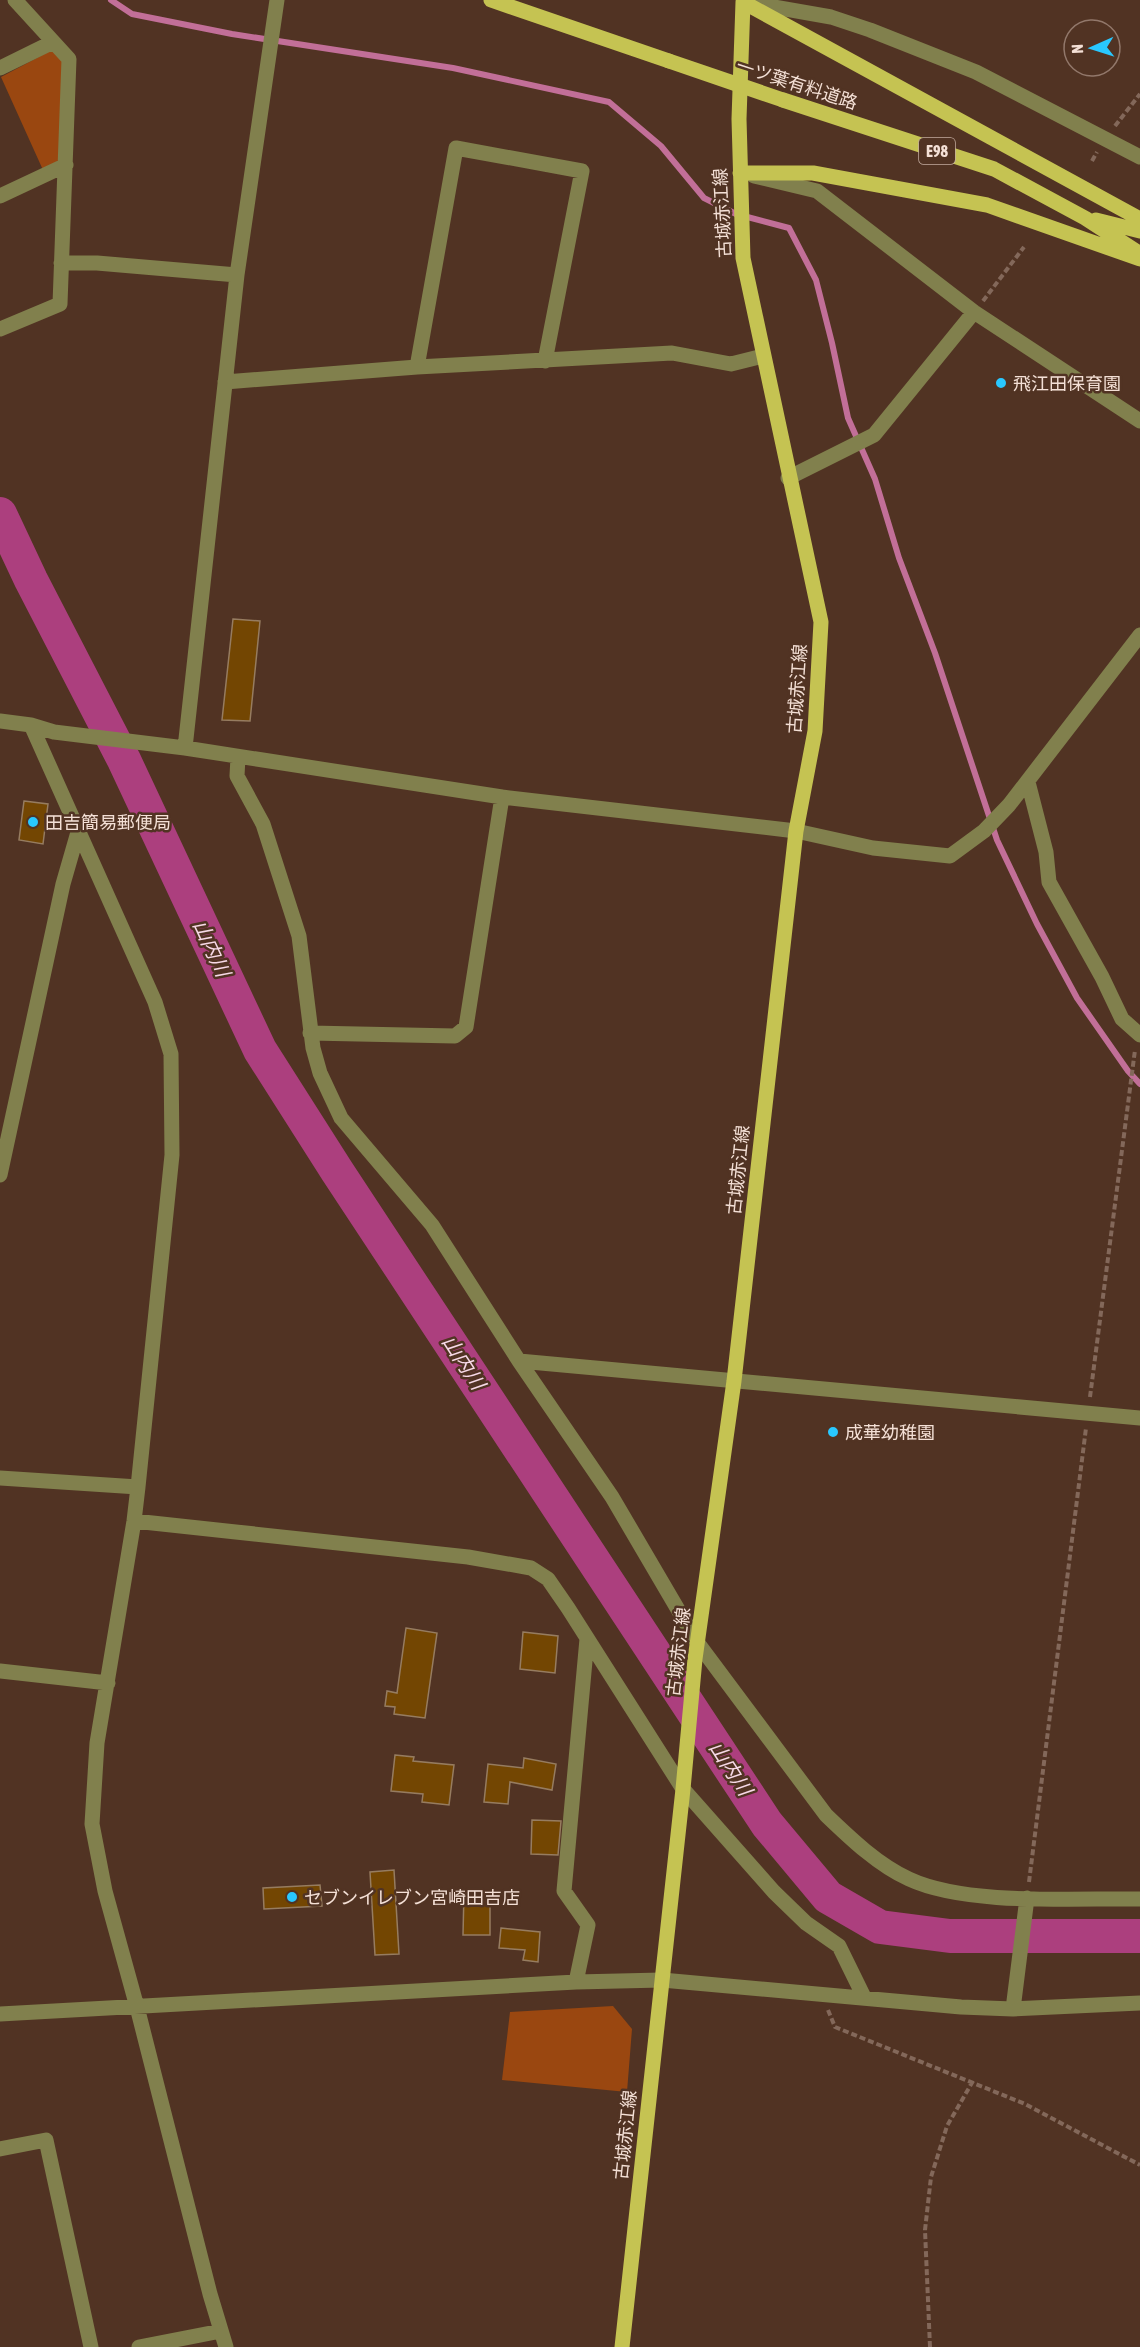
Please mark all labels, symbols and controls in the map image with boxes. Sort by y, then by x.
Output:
north arrow [1062,18,1122,78]
text: N [1068,44,1086,54]
street label: 一ツ葉有料道路 [734,55,860,113]
road number: E98 [919,138,955,164]
street label: 古城赤江線 [709,168,735,258]
place label: 飛江田保育園 [1013,373,1121,394]
marker: 飛江田保育園 [994,376,1008,390]
street label: 古城赤江線 [783,643,811,735]
place label: 田吉簡易郵便局 [45,812,171,833]
marker: 田吉簡易郵便局 [26,815,40,829]
water label: 山内川 [189,916,236,982]
street label: 古城赤江線 [723,1124,753,1216]
water label: 山内川 [438,1331,491,1395]
place label: 成華幼稚園 [845,1422,935,1443]
marker: 成華幼稚園 [826,1425,840,1439]
street label: 古城赤江線 [662,1606,694,1698]
water label: 山内川 [705,1737,758,1801]
place label: セブンイレブン宮崎田吉店 [304,1887,520,1908]
marker: セブンイレブン宮崎田吉店 [285,1890,299,1904]
street label: 古城赤江線 [610,2089,640,2181]

